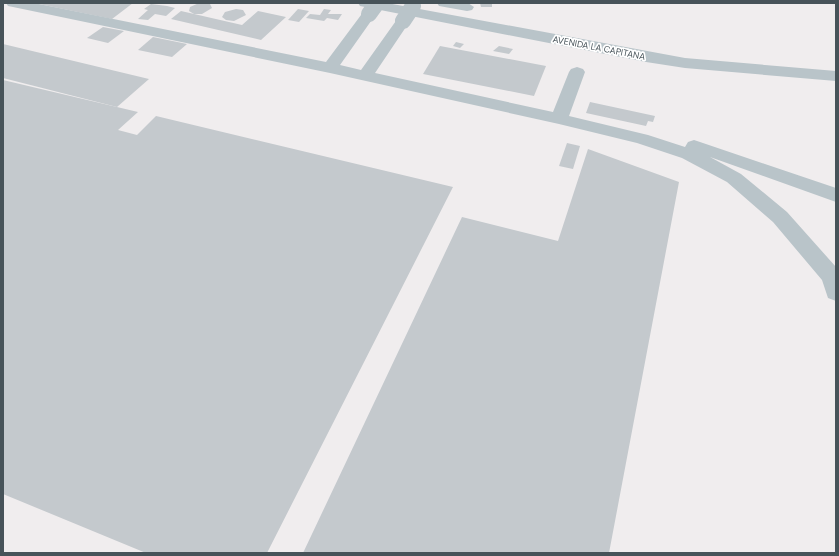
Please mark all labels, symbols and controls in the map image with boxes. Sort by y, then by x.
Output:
street label: AVENIDA LA CAPITANA [552,33,646,63]

